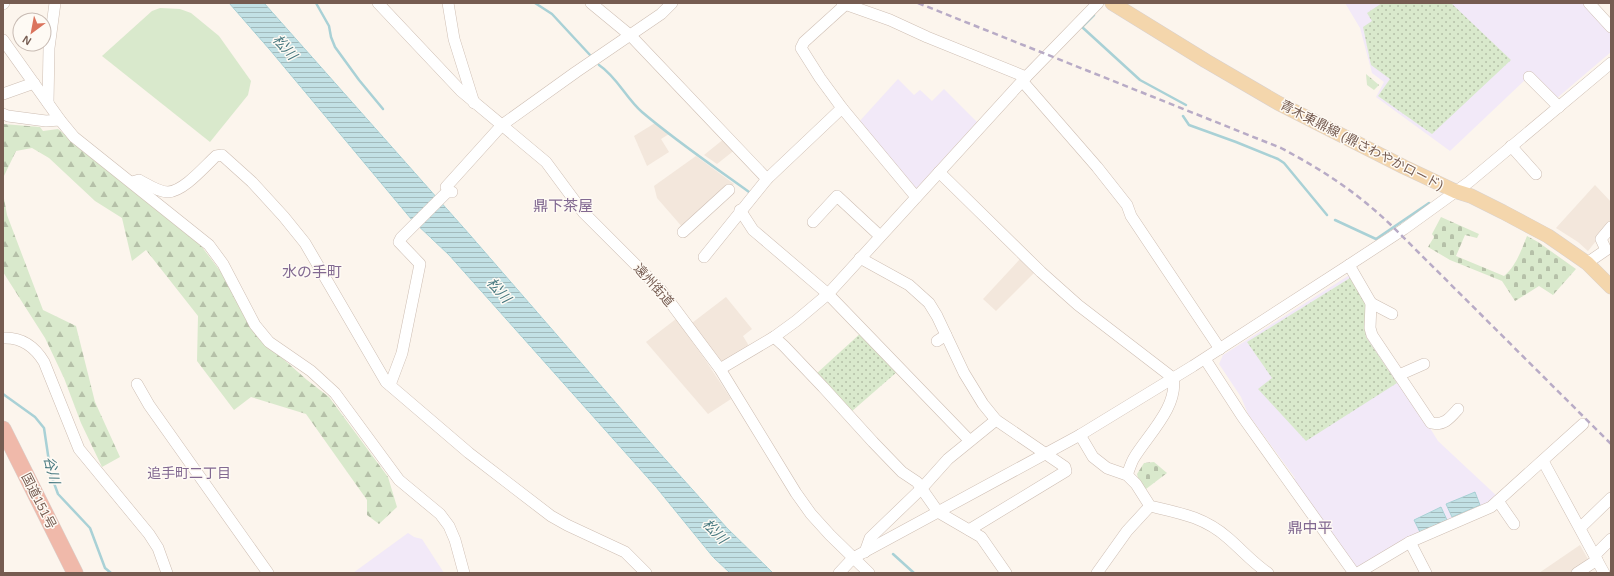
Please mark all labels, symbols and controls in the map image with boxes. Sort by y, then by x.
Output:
north arrow [12,12,52,52]
water label: 松川 [270,31,302,64]
text: N [20,33,33,48]
street label: 青木東鼎線 (鼎さわやかロード) [1278,97,1446,193]
district label: 鼎下茶屋 [533,197,593,214]
street label: 遠州街道 [631,261,677,309]
district label: 水の手町 [282,263,342,280]
water label: 松川 [484,274,516,307]
water label: 谷川 [41,455,63,487]
district label: 追手町二丁目 [147,465,231,481]
street label: 国道151号 [19,471,59,531]
water label: 松川 [700,515,732,548]
district label: 鼎中平 [1287,519,1333,536]

